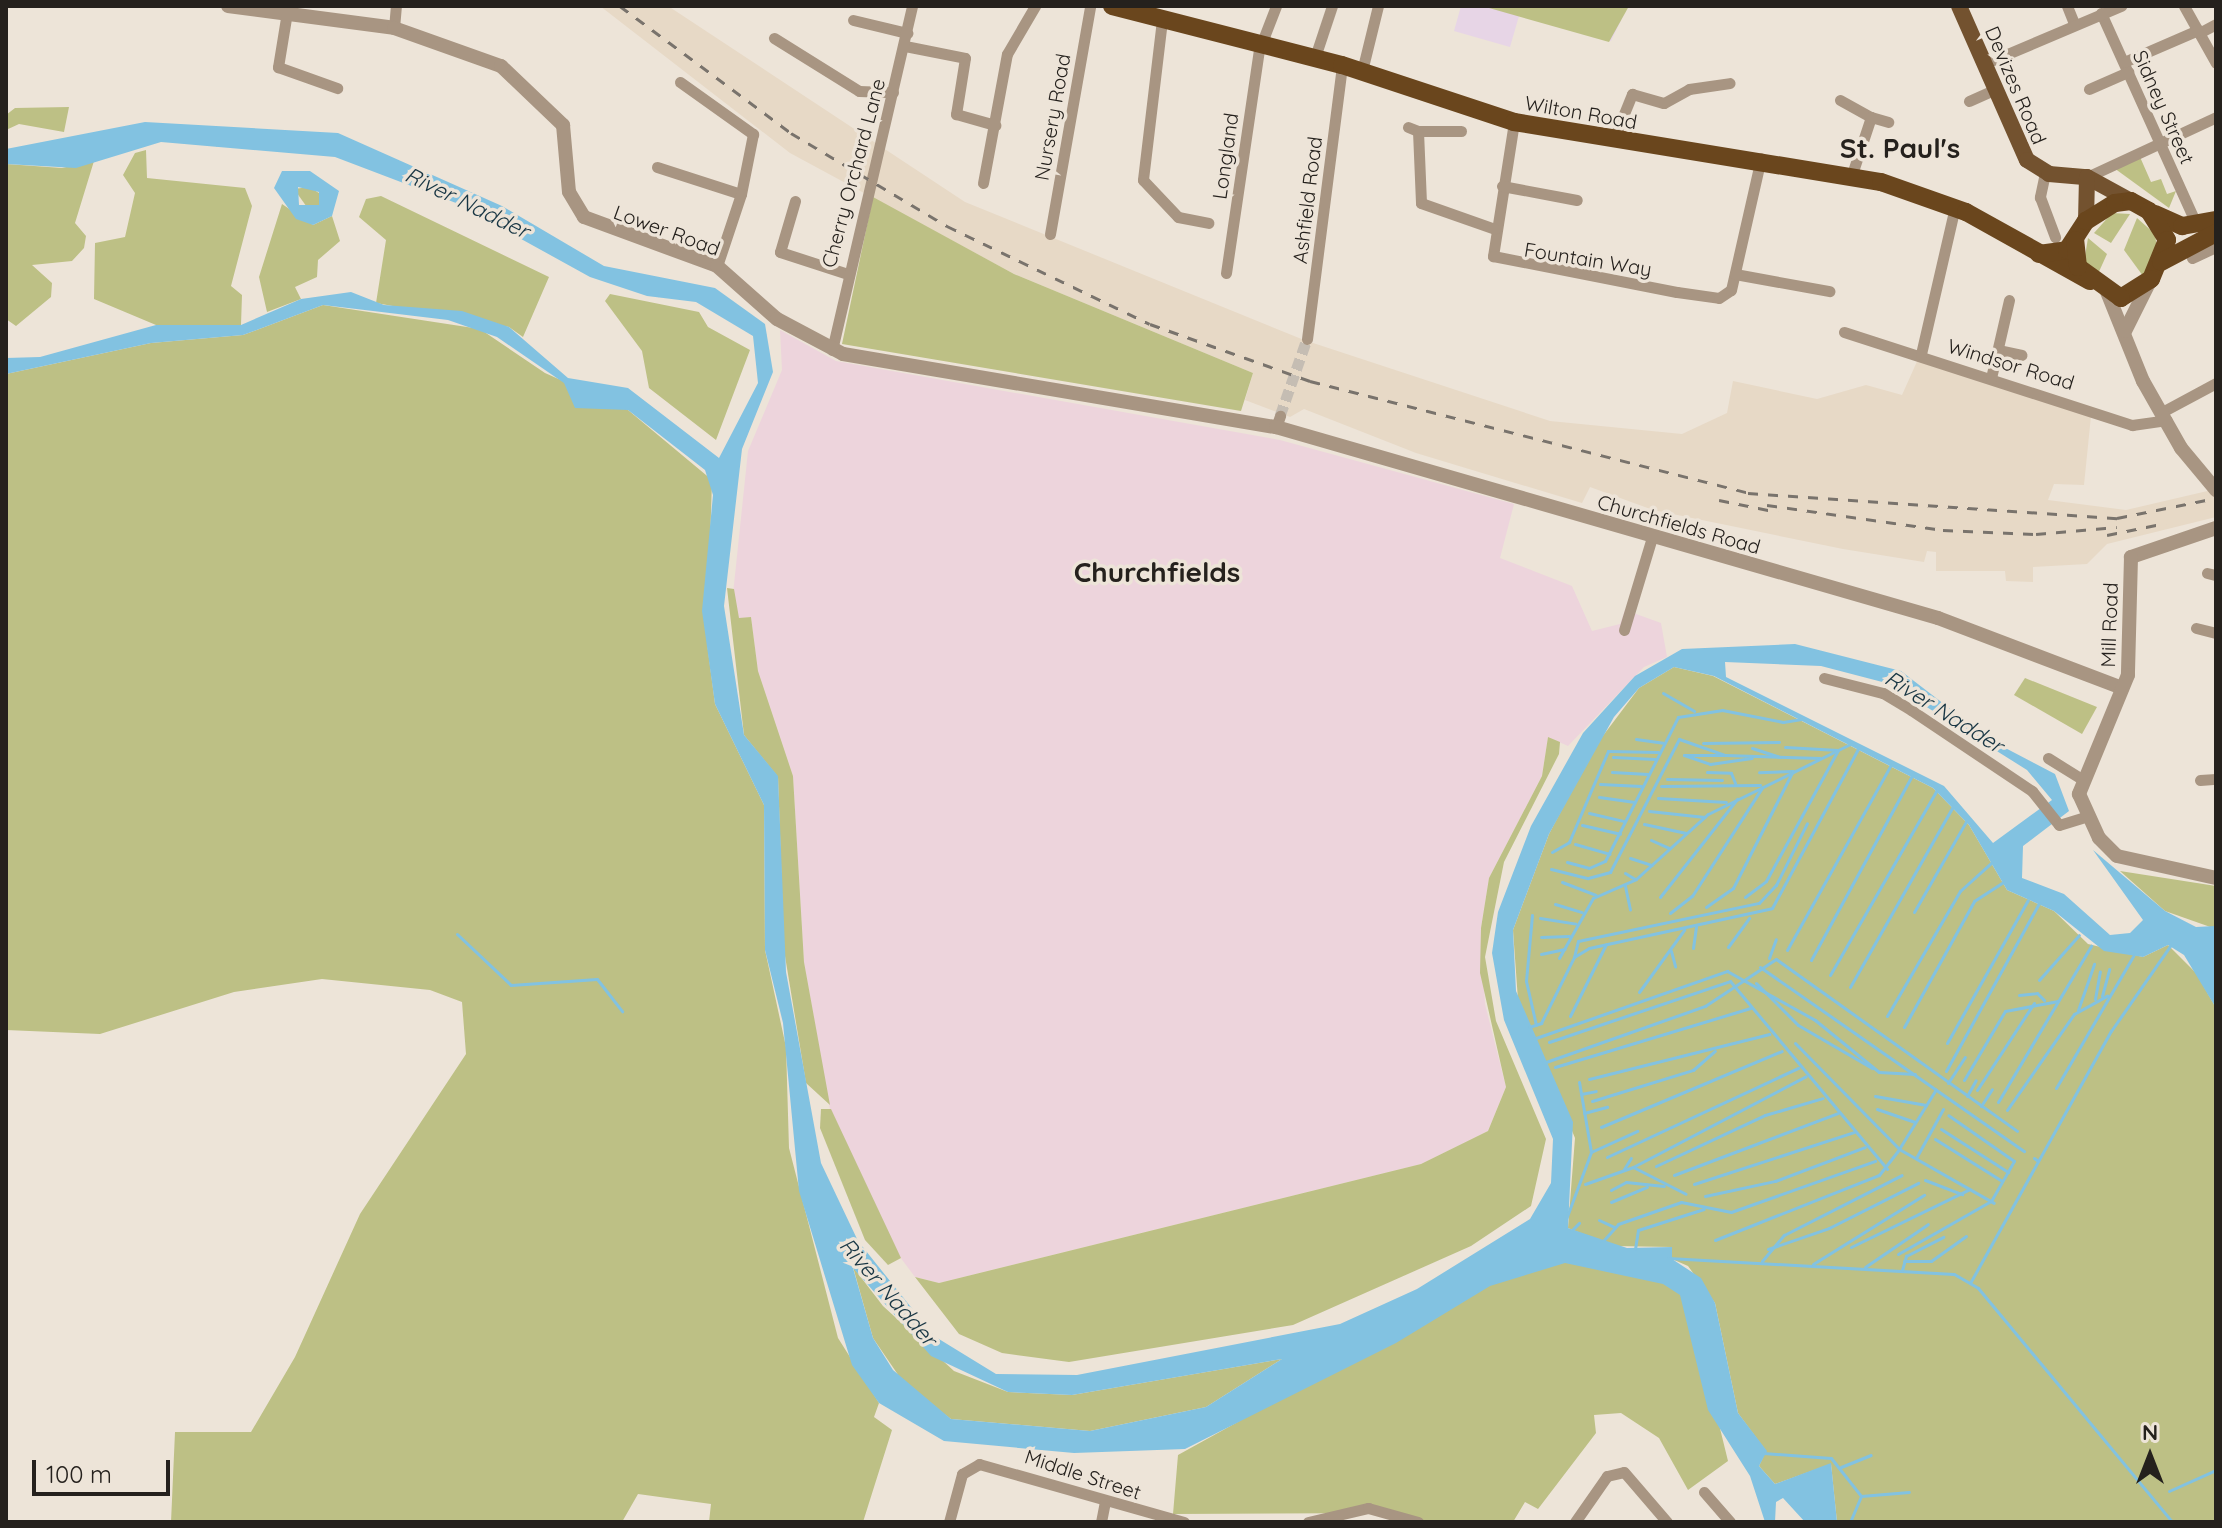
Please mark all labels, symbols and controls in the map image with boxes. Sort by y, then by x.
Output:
street label: Devizes Road [1980,22,2052,148]
street label: Sidney Street [2128,46,2200,168]
street label: Nursery Road [1029,52,1075,182]
street label: Cherry Orchard Lane [816,76,890,270]
street label: Wilton Road [1523,90,1639,134]
street label: Longland [1207,111,1243,201]
district label: St. Paul's [1840,131,1960,165]
street label: Ashfield Road [1287,135,1327,265]
water label: River Nadder [401,162,533,244]
street label: Lower Road [610,200,724,260]
street label: Fountain Way [1522,237,1654,281]
street label: Windsor Road [1945,333,2077,395]
street label: Churchfields Road [1595,489,1763,559]
district label: Churchfields [1074,555,1240,589]
street label: Mill Road [2096,582,2122,668]
water label: River Nadder [1880,665,2008,759]
water label: River Nadder [834,1232,942,1352]
north arrow [2110,1416,2190,1496]
text: N [2142,1418,2158,1446]
scale bar [36,1444,174,1494]
street label: Middle Street [1022,1444,1144,1504]
text: 100 m [46,1459,112,1489]

